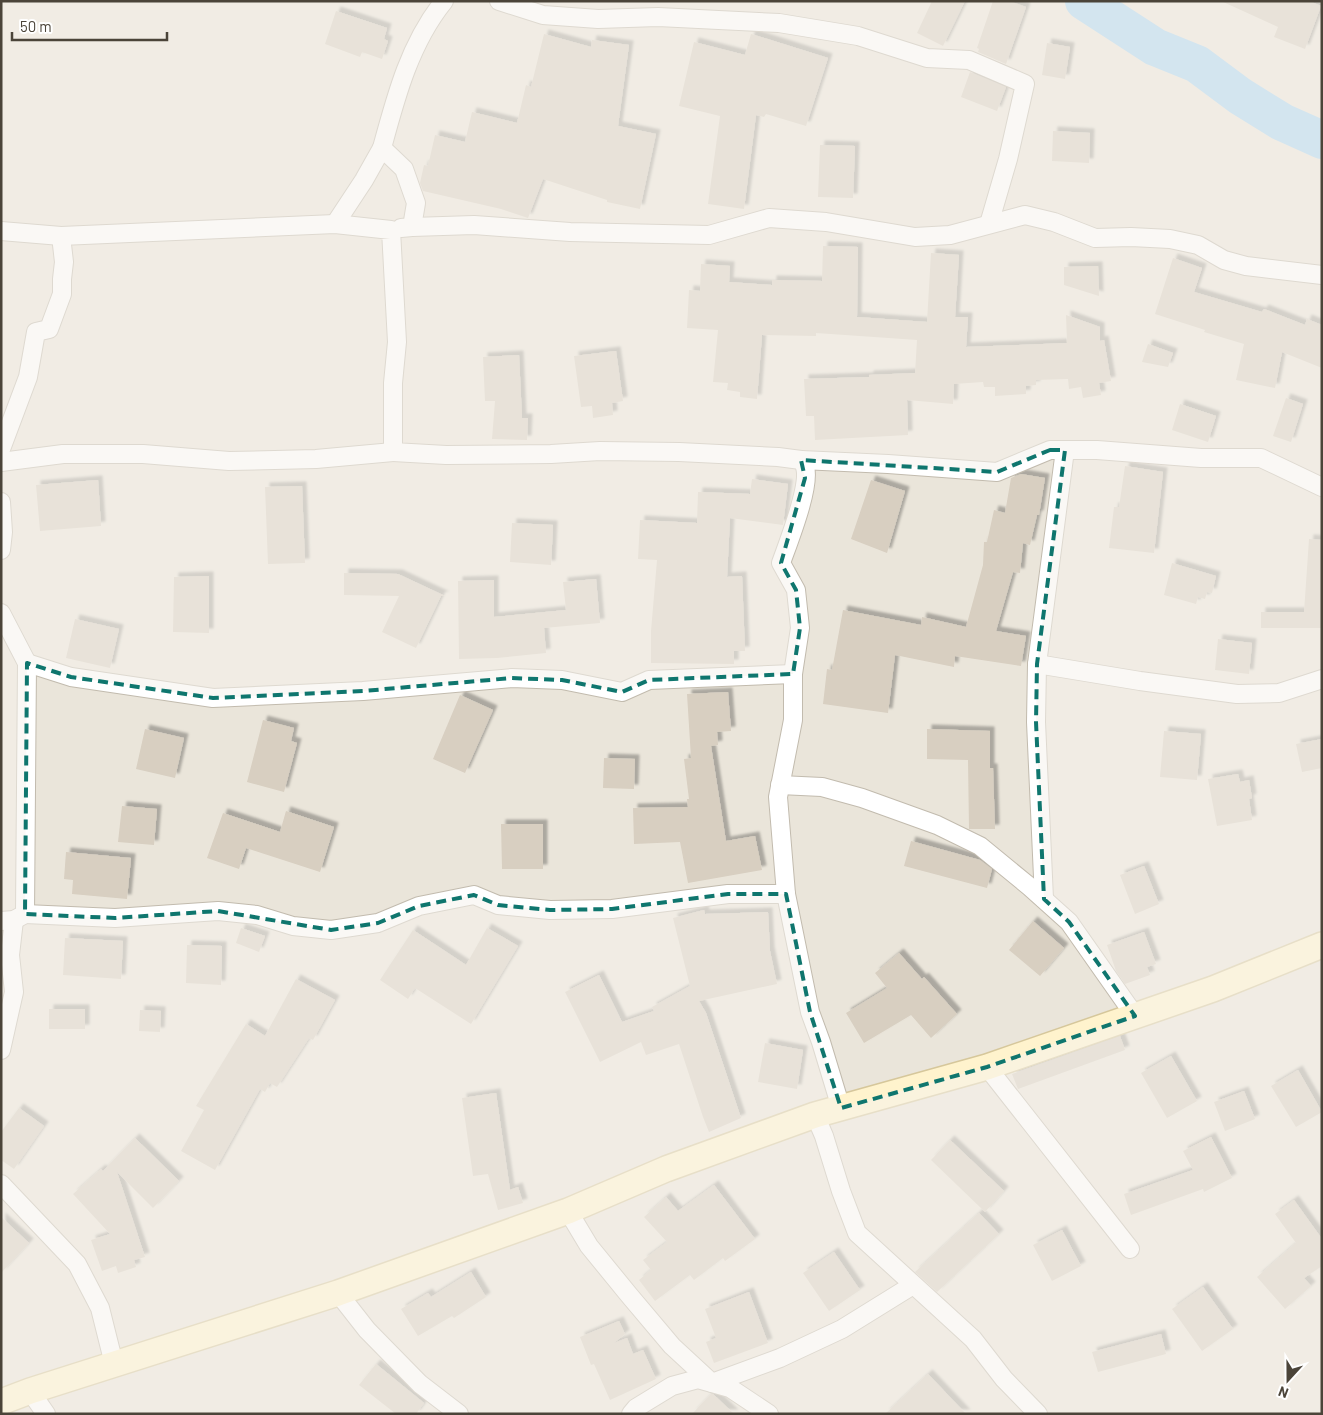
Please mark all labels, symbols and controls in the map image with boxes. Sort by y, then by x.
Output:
scale bar [12,10,168,42]
text: 50 m [20,17,52,35]
north arrow [1263,1355,1313,1405]
text: N [1276,1383,1291,1402]

